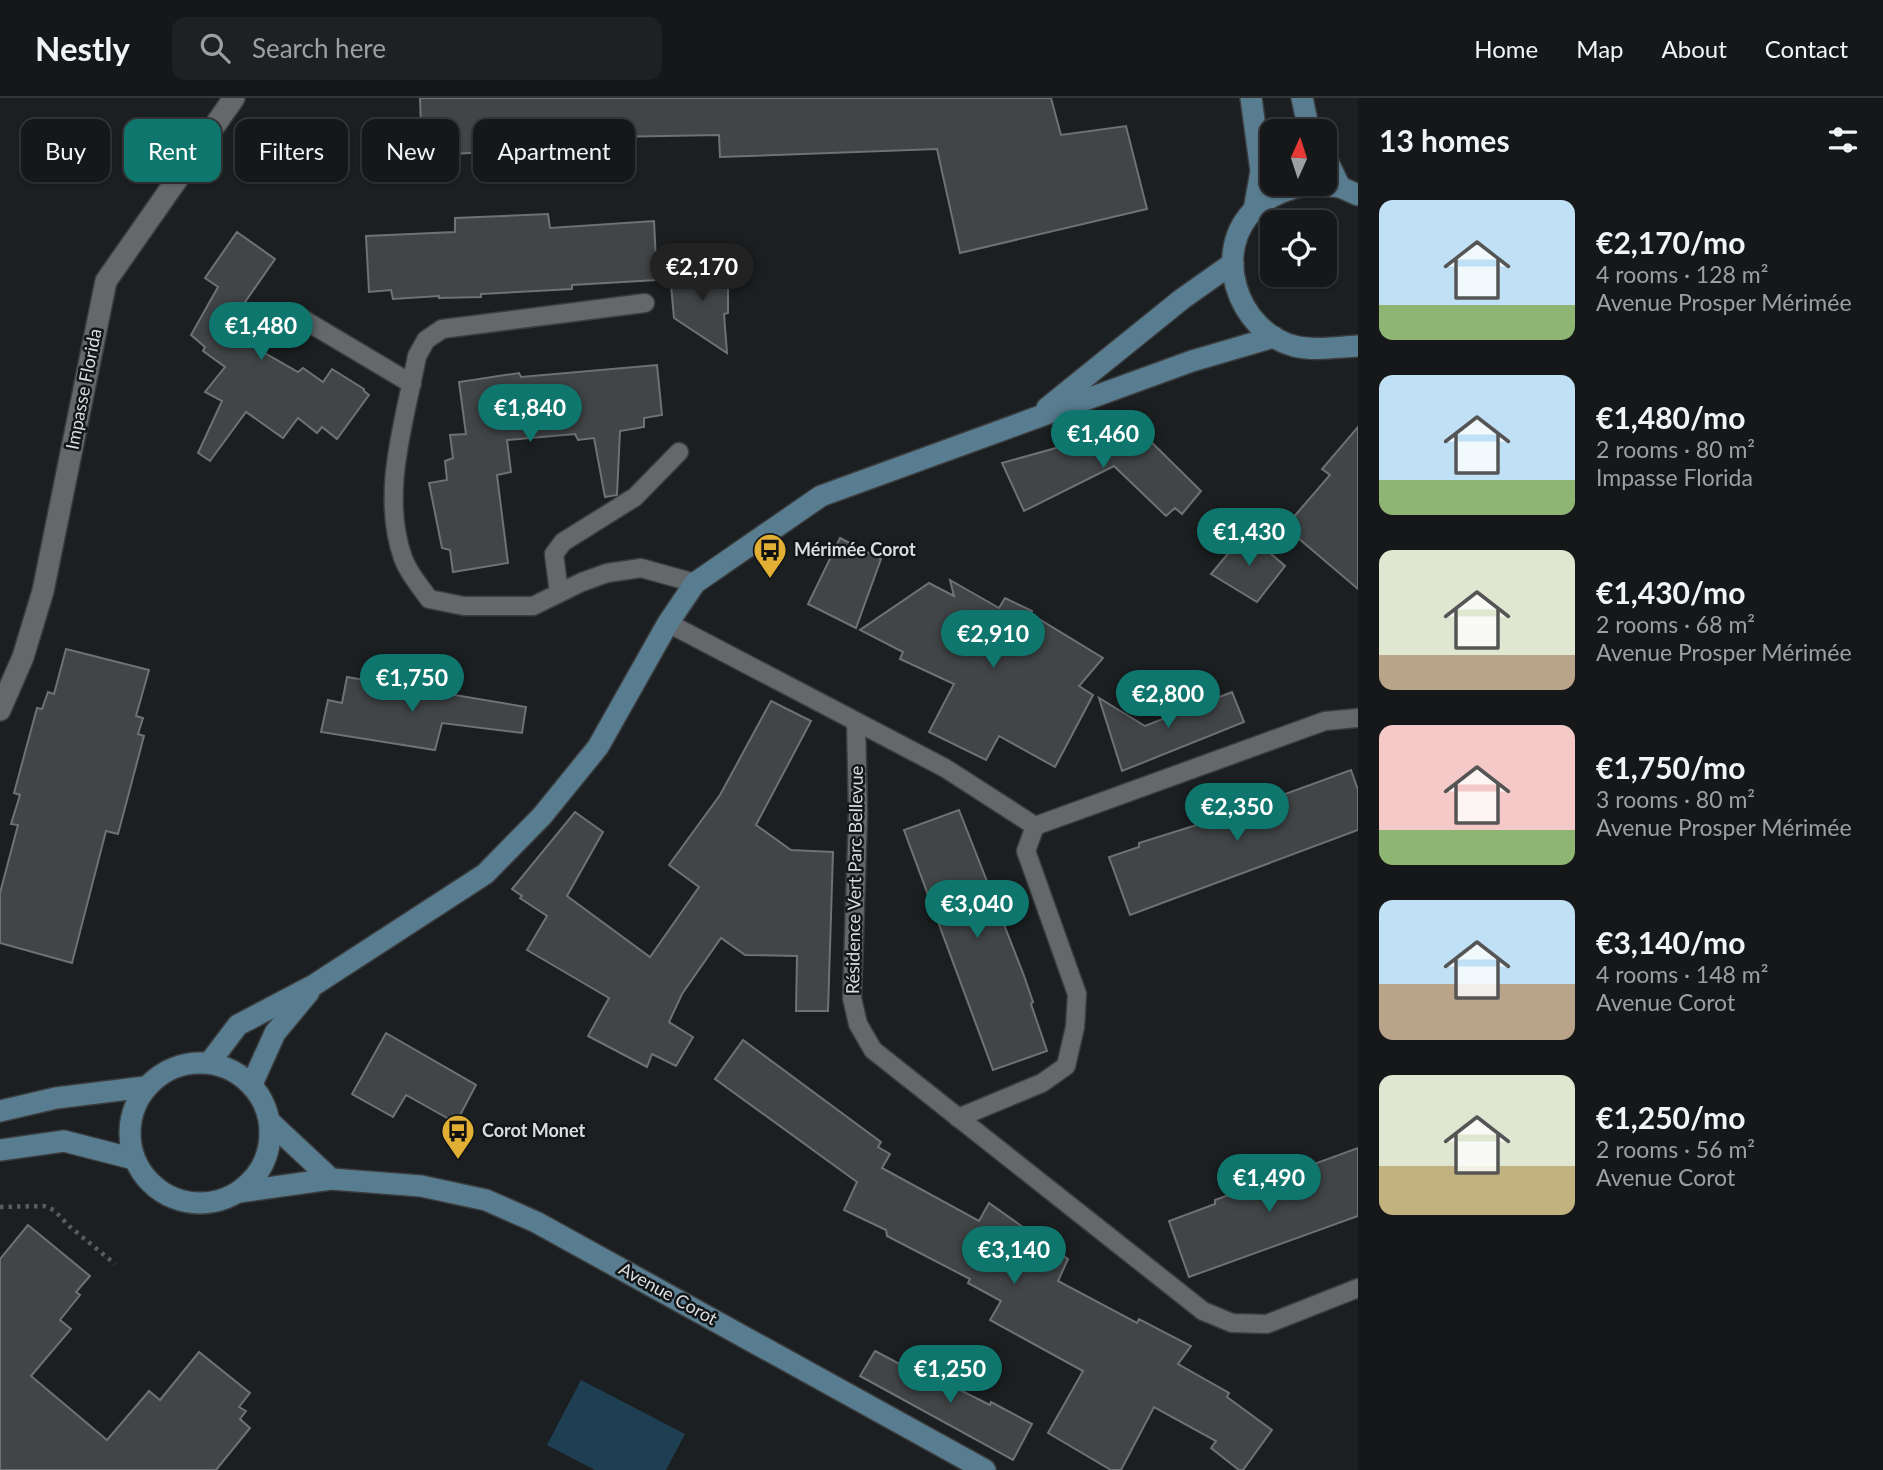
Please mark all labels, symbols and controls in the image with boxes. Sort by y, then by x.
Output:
search box [172,17,662,80]
text: Nestly [35,28,130,68]
icon: search [196,29,234,67]
text: Search here [252,32,386,64]
text: Home [1474,34,1538,63]
text: Map [1576,34,1624,63]
text: About [1662,34,1727,63]
text: Contact [1765,34,1848,63]
chip: Buy [21,119,110,182]
chip: Rent [124,119,221,182]
chip: Filters [235,119,348,182]
chip: New [362,119,459,182]
chip: Apartment [473,119,635,182]
north arrow [1260,119,1337,196]
map controls [1260,119,1337,287]
icon: filters [1824,121,1862,159]
text: 13 homes [1379,122,1510,158]
button: locate [1260,210,1337,287]
text: €2,170/mo [1596,224,1745,260]
icon: home [1435,228,1519,312]
pin: €2,170 [645,244,759,303]
text: €2,170 [666,252,738,280]
text: 4 rooms · 128 m² [1596,260,1768,288]
text: Avenue Prosper Mérimée [1596,288,1852,316]
pin: €1,480 [204,302,318,362]
text: €1,480 [225,311,297,339]
street label: Impasse Florida [61,326,106,451]
pin: €1,840 [473,384,587,444]
text: €1,840 [494,393,566,421]
text: €1,480/mo [1596,399,1745,435]
icon: home [1435,403,1519,487]
pin: €1,460 [1046,410,1160,470]
text: €1,460 [1067,419,1139,447]
text: 2 rooms · 80 m² [1596,435,1755,463]
text: Impasse Florida [1596,463,1753,491]
pin: €1,430 [1192,508,1306,568]
text: €1,430 [1213,517,1285,545]
bus stop icon: Mérimée Corot [751,531,789,580]
place label: Mérimée Corot [794,538,916,560]
text: €1,430/mo [1596,574,1745,610]
icon: home [1435,578,1519,662]
pin: €2,910 [936,610,1050,670]
text: 2 rooms · 68 m² [1596,610,1755,638]
text: €2,910 [957,619,1029,647]
text: Avenue Prosper Mérimée [1596,638,1852,666]
pin: €1,750 [355,654,469,714]
text: €1,750 [376,663,448,691]
pin: €2,800 [1111,670,1225,730]
text: €2,800 [1132,679,1204,707]
text: €1,750/mo [1596,749,1745,785]
icon: home [1435,753,1519,837]
street label: Résidence Vert Parc Bellevue [841,766,867,994]
pin: €2,350 [1180,784,1294,843]
text: 3 rooms · 80 m² [1596,785,1755,813]
text: €2,350 [1201,792,1273,820]
text: Avenue Prosper Mérimée [1596,813,1852,841]
pin: €3,040 [920,880,1034,940]
text: €3,040 [941,889,1013,917]
text: €3,140/mo [1596,924,1745,960]
icon: home [1435,928,1519,1012]
text: 4 rooms · 148 m² [1596,960,1768,988]
text: Avenue Corot [1596,988,1735,1016]
text: €1,250/mo [1596,1099,1745,1135]
icon: home [1435,1103,1519,1187]
bus stop icon: Corot Monet [439,1112,477,1161]
place label: Corot Monet [482,1119,585,1141]
text: 2 rooms · 56 m² [1596,1135,1755,1163]
pin: €1,490 [1212,1154,1326,1214]
text: €1,490 [1233,1163,1305,1191]
text: Avenue Corot [1596,1163,1735,1191]
pin: €3,140 [957,1226,1071,1286]
text: €3,140 [978,1235,1050,1263]
street label: Avenue Corot [616,1257,722,1329]
pin: €1,250 [893,1346,1007,1405]
text: €1,250 [914,1354,986,1382]

